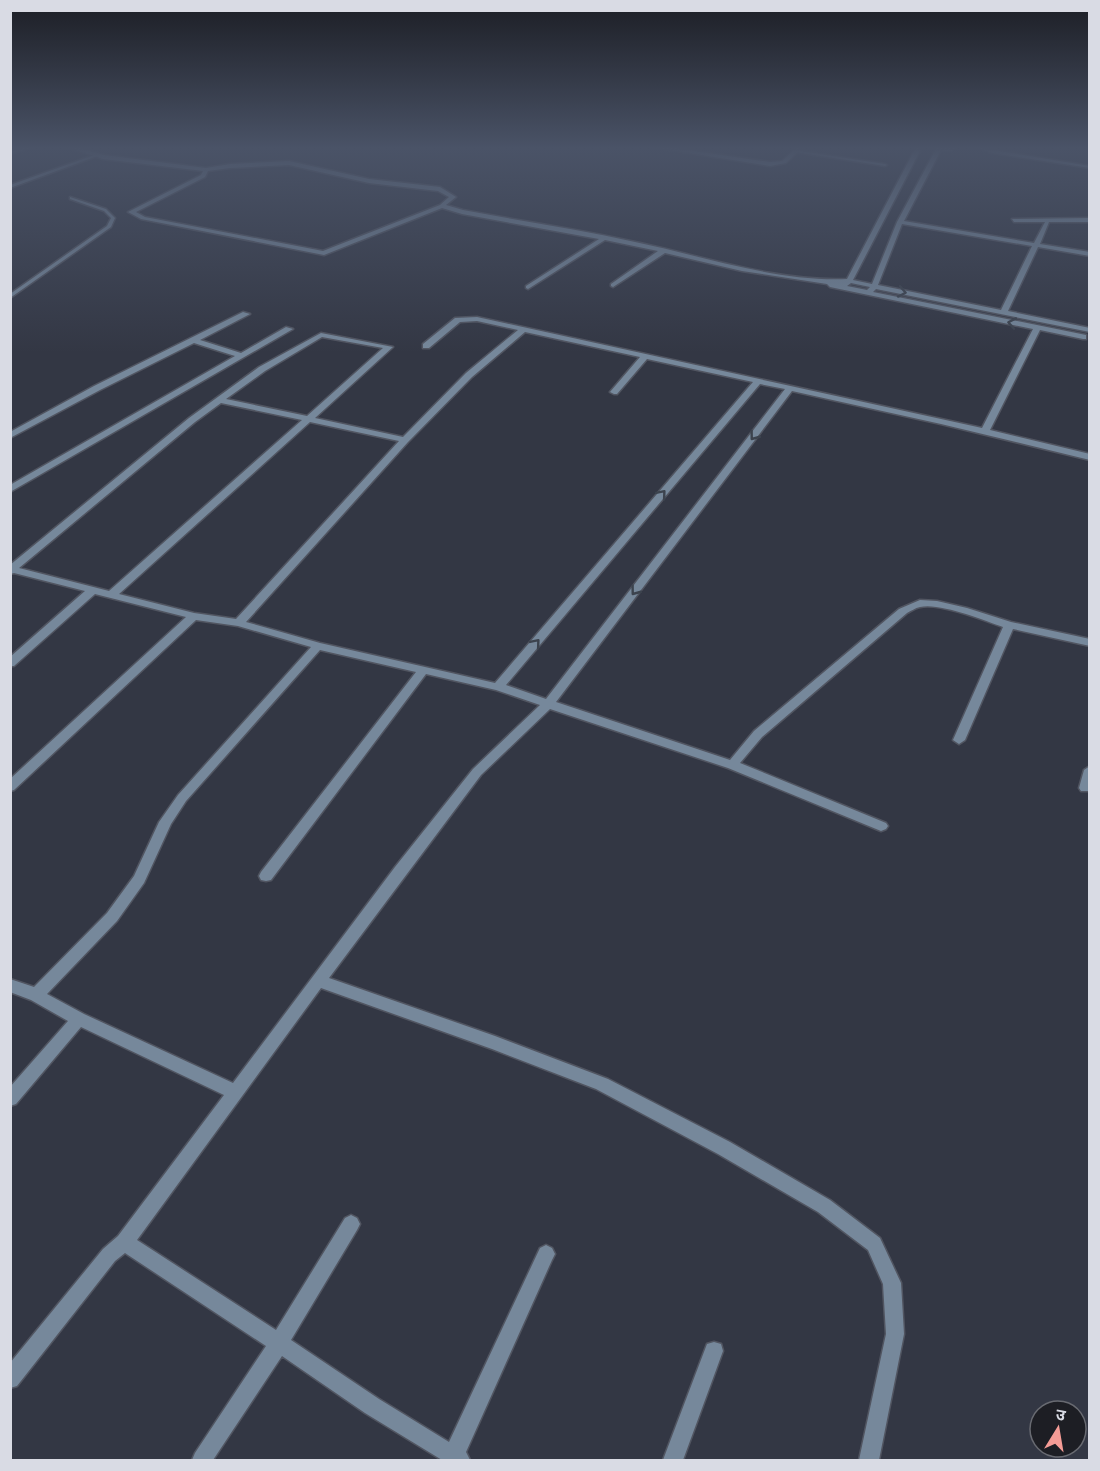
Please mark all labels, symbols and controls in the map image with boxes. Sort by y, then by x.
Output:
one-way arrow [896,285,906,298]
one-way arrow [1007,317,1017,330]
one-way arrow [750,429,761,440]
one-way arrow [655,490,666,501]
one-way arrow [632,584,643,595]
one-way arrow [528,639,539,650]
north arrow [1028,1399,1088,1459]
text: उ [1054,1405,1068,1425]

